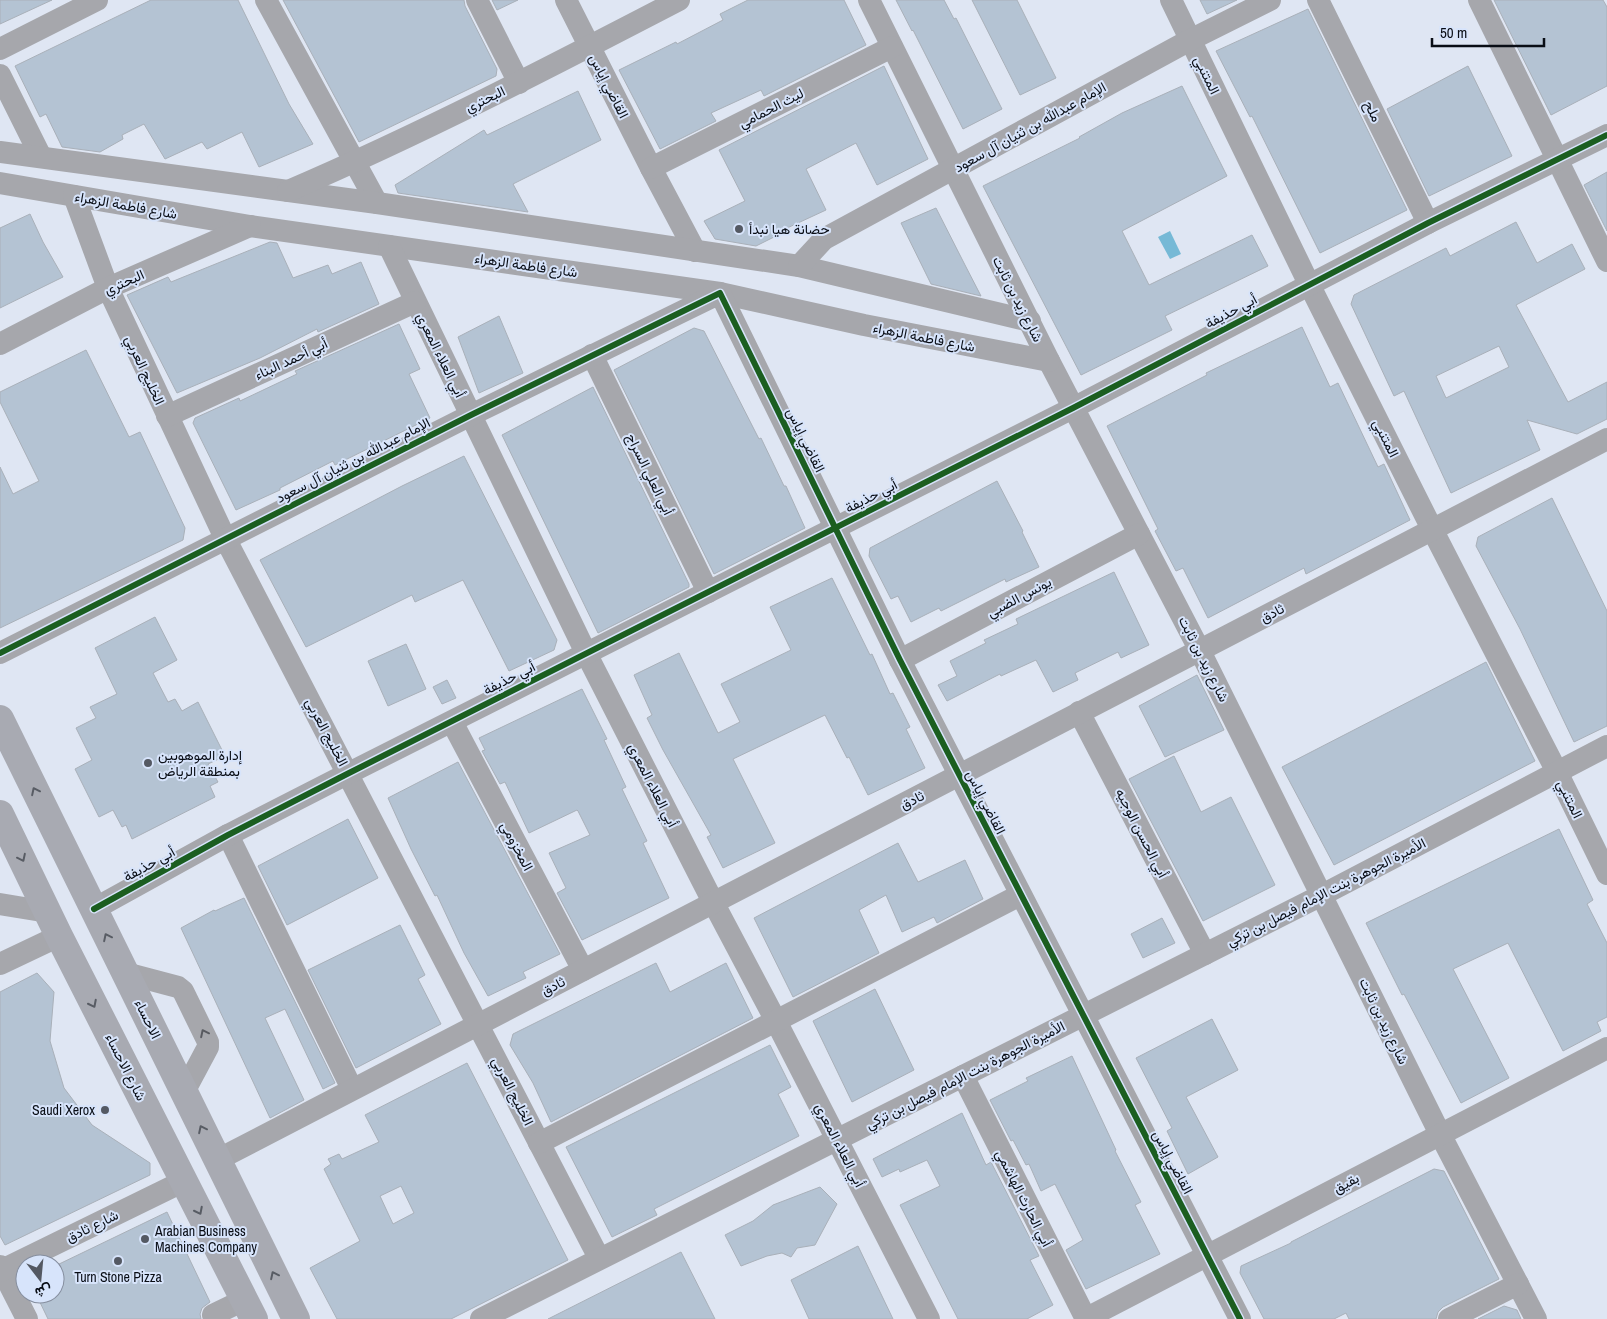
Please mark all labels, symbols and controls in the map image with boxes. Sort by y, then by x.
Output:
scale bar [1432,15,1544,47]
text: 50 m [1440,22,1467,43]
street label: القاضي إياس [582,51,633,123]
street label: المتنبي [1187,53,1224,99]
street label: الإمام عبدالله بن ثنيان آل سعود [951,78,1110,177]
street label: البحتري [462,82,509,119]
street label: ليث الحمامي [735,84,808,135]
street label: ملح [1358,97,1386,126]
street label: شارع فاطمة الزهراء [73,187,179,225]
place label: حضانة هيا نبدأ [749,220,830,238]
marker: حضانة هيا نبدأ [733,223,745,235]
street label: شارع فاطمة الزهراء [473,249,579,283]
street label: شارع زيد بن ثابت [987,253,1047,346]
street label: البحتري [101,265,148,302]
street label: أبي حذيفة [1202,290,1262,335]
street label: أبي العلاء المعري [410,310,469,402]
street label: شارع فاطمة الزهراء [871,318,977,358]
street label: الخليج العربي [118,332,169,409]
street label: أبي أحمد البناء [252,334,332,386]
street label: القاضي إياس [780,405,829,477]
street label: الإمام عبدالله بن ثنيان آل سعود [273,413,434,508]
street label: المتنبي [1366,416,1403,462]
street label: أبي العلي السراج [620,430,678,519]
street label: أبي حذيفة [842,475,902,519]
street label: يونس الضبي [984,573,1056,624]
street label: ثادق [1257,599,1287,627]
street label: شارع زيد بن ثابت [1173,613,1233,706]
street label: أبي حذيفة [480,657,540,701]
street label: الخليج العربي [299,695,353,771]
street label: أبي العلاء المعري [621,740,682,832]
place label: إدارة الموهوبين بمنطقة الرياض [158,746,242,780]
marker: إدارة الموهوبين بمنطقة الرياض [142,757,154,769]
street label: القاضي إياس [959,767,1010,839]
street label: المتنبي [1550,777,1587,823]
street label: أبي الحسن الوجيه [1109,785,1172,882]
street label: ثادق [897,786,927,814]
one-way arrow [31,787,42,796]
street label: المخزومي [494,818,537,875]
street label: الأميرة الجوهرة بنت الإمام فيصل بن تركي [1223,834,1430,953]
street label: أبي حذيفة [120,842,179,888]
one-way arrow [15,853,26,862]
one-way arrow [103,933,113,942]
street label: ثادق [538,972,568,1000]
street label: شارع زيد بن ثابت [1354,975,1413,1068]
street label: الاحساء [131,996,165,1042]
one-way arrow [87,999,97,1008]
street label: الأميرة الجوهرة بنت الإمام فيصل بن تركي [862,1017,1069,1136]
one-way arrow [199,1029,210,1038]
street label: شارع الاحساء [100,1030,151,1105]
street label: الخليج العربي [485,1054,538,1130]
street label: أبي العلاء المعري [808,1100,869,1192]
place label: Saudi Xerox [32,1101,95,1119]
marker: Saudi Xerox [99,1104,111,1116]
one-way arrow [199,1126,209,1135]
street label: القاضي إياس [1146,1127,1197,1198]
street label: أبي الحارث الهاشمي [989,1146,1056,1251]
street label: بقيق [1330,1169,1362,1197]
street label: شارع ثادق [63,1206,122,1248]
one-way arrow [193,1206,203,1215]
place label: Arabian Business Machines Company [154,1222,257,1256]
marker: Arabian Business Machines Company [139,1233,151,1245]
north arrow [15,1254,65,1304]
marker: Turn Stone Pizza [112,1255,124,1267]
place label: Turn Stone Pizza [74,1268,162,1286]
one-way arrow [270,1271,280,1280]
text: ش [33,1281,54,1303]

